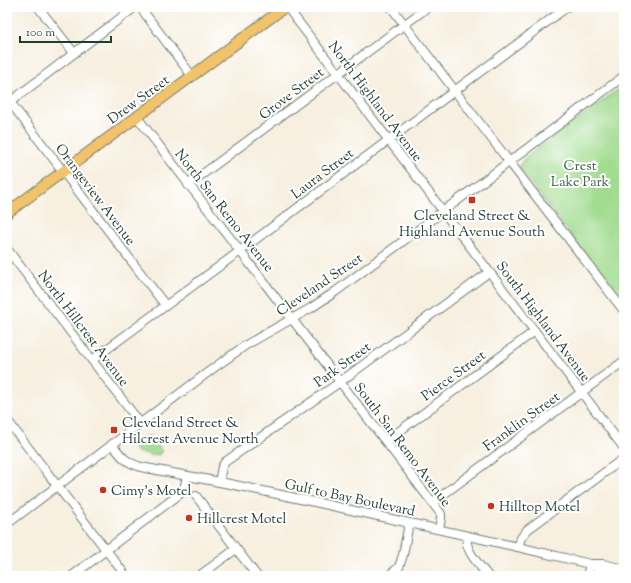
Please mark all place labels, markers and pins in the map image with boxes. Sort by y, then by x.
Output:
marker: Cleveland Street & Highland Avenue South [467,195,477,205]
place label: Cleveland Street & Highland Avenue South [399,207,545,243]
place label: Cleveland Street & Hilcrest Avenue North [122,414,259,450]
marker: Cleveland Street & Hilcrest Avenue North [109,425,119,435]
place label: Cimy's Motel [111,482,191,502]
marker: Cimy's Motel [98,485,108,495]
place label: Hilltop Motel [499,498,580,518]
marker: Hilltop Motel [486,501,496,511]
place label: Hillcrest Motel [197,510,287,530]
marker: Hillcrest Motel [184,513,194,523]

